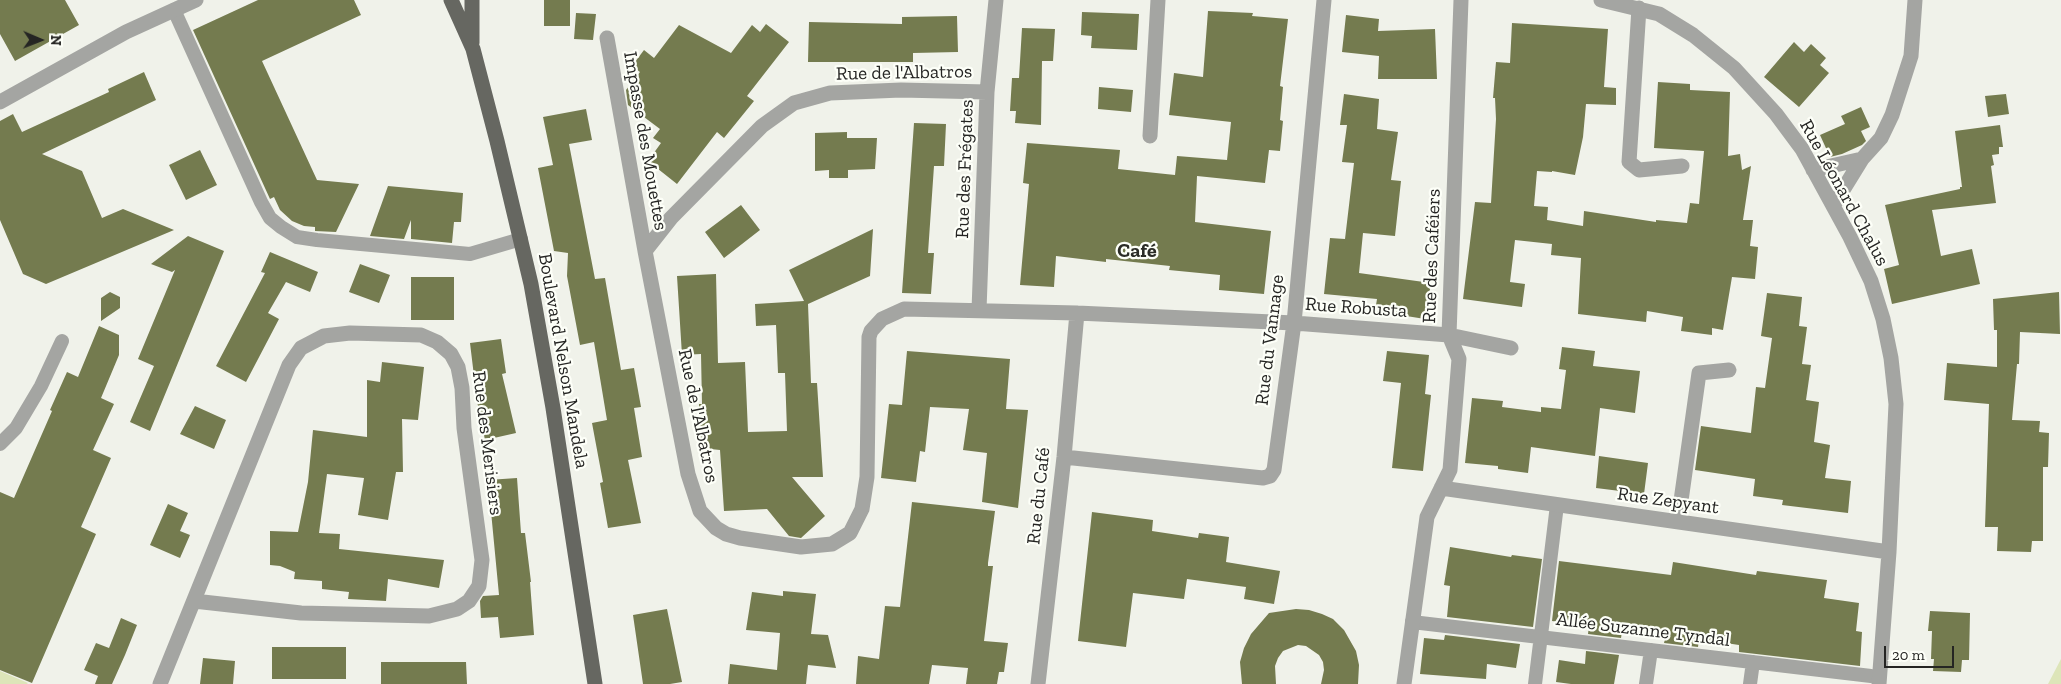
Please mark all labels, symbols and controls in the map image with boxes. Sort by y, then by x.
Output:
north arrow [15,15,65,65]
text: N [47,35,64,46]
street label: Impasse des Mouettes [618,50,672,232]
street label: Rue de l'Albatros [836,60,972,86]
street label: Rue des Frégates [951,99,979,239]
street label: Rue Léonard Chalus [1794,116,1894,270]
street label: Rue des Caféiers [1418,188,1446,324]
district label: Café [1117,239,1157,263]
street label: Boulevard Nelson Mandela [533,252,593,470]
street label: Rue du Vannage [1251,273,1289,407]
street label: Rue Robusta [1304,293,1408,323]
street label: Rue de l'Albatros [673,347,723,485]
street label: Rue des Merisiers [467,370,507,516]
street label: Rue du Café [1023,446,1055,546]
street label: Rue Zepyant [1616,483,1720,519]
street label: Allée Suzanne Tyndal [1555,608,1731,652]
scale bar [1886,636,1956,668]
text: 20 m [1892,646,1925,664]

